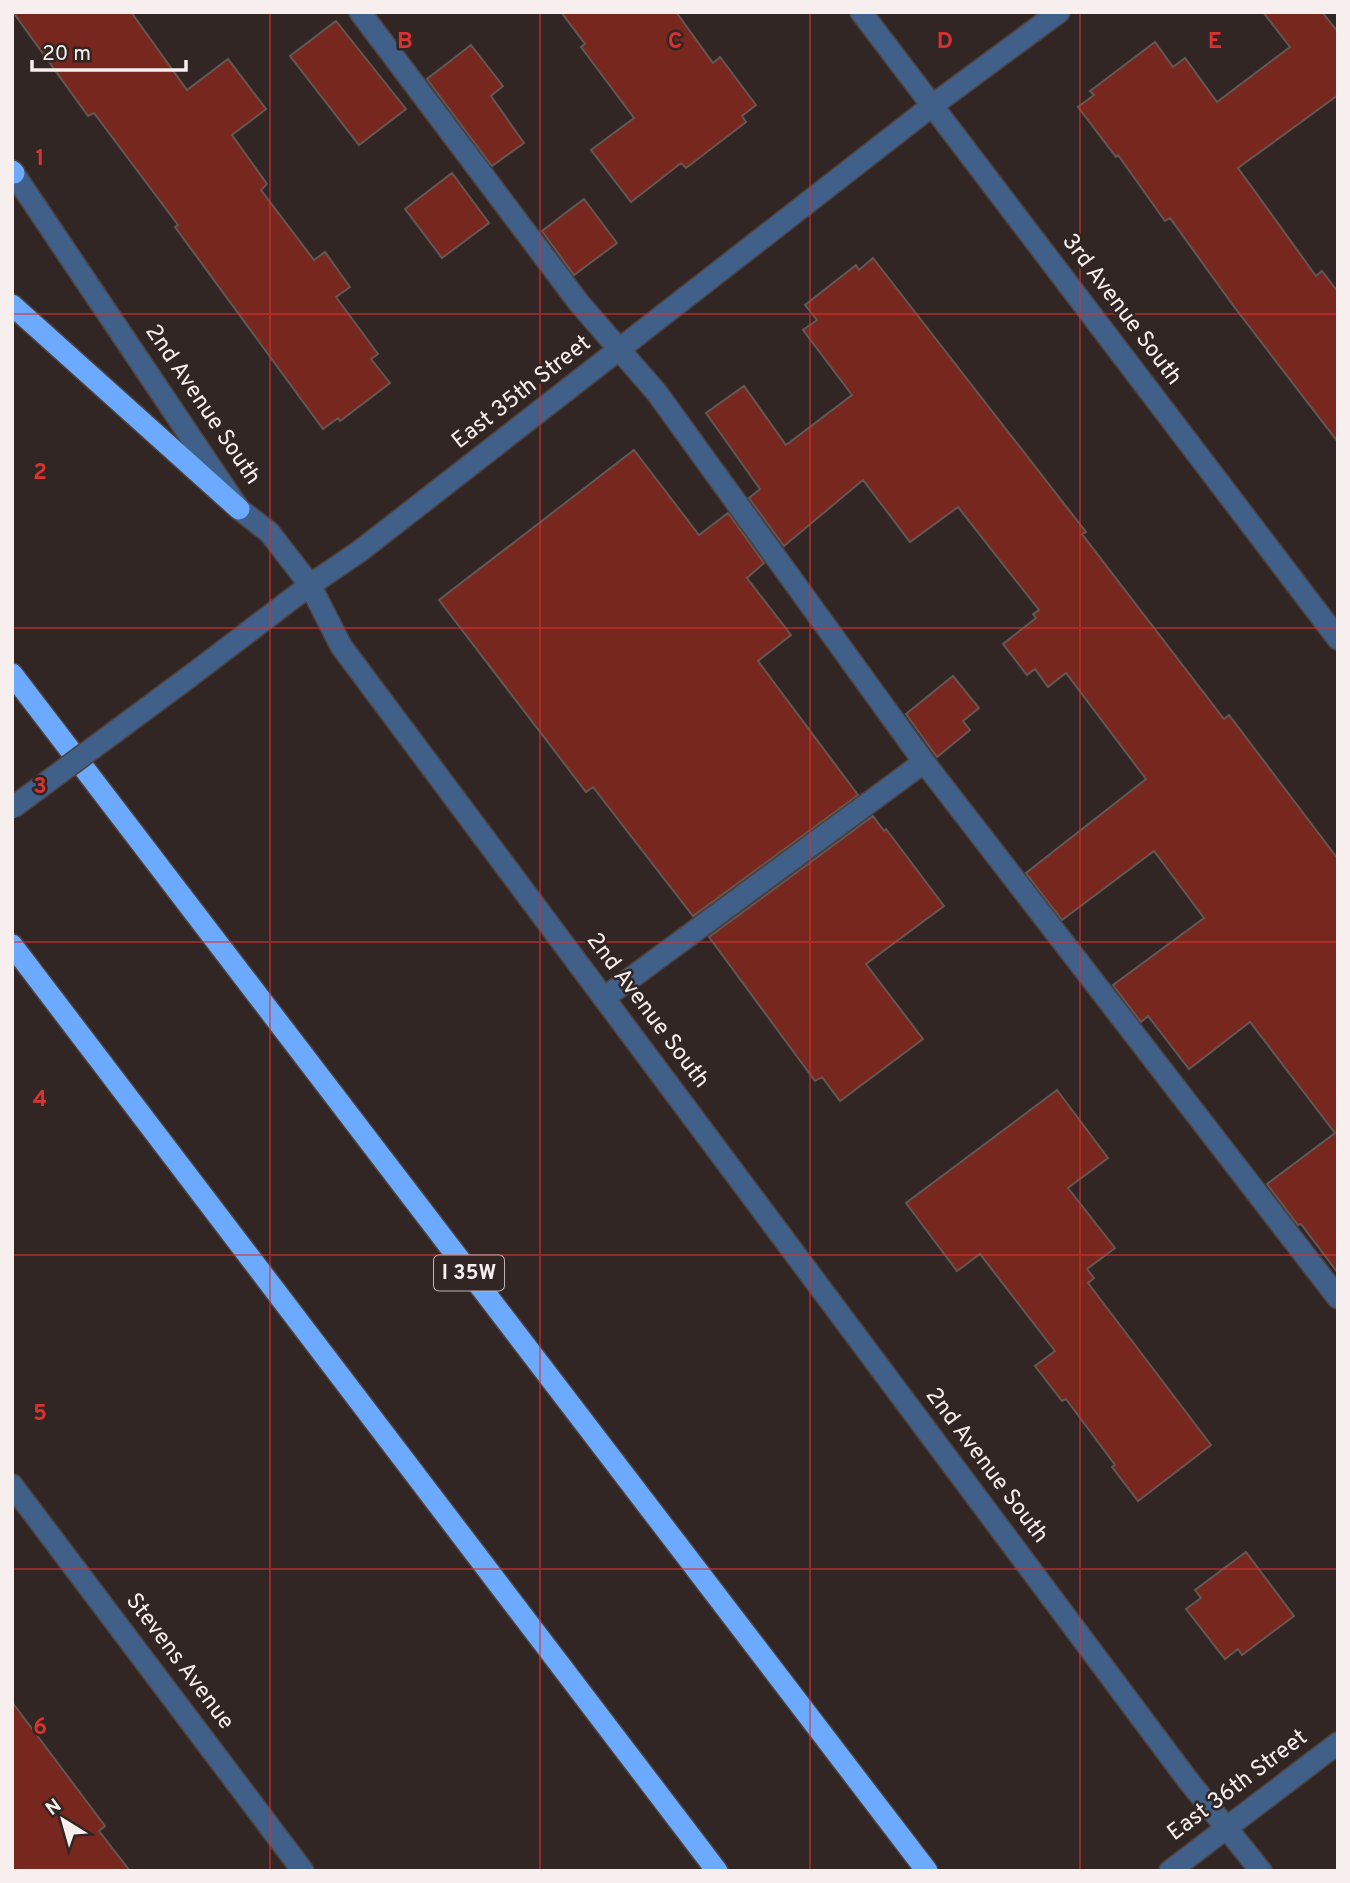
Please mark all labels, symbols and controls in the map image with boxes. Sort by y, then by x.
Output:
scale bar [32,28,186,72]
text: B [397,28,413,57]
text: C [668,28,682,57]
text: D [937,28,953,57]
text: E [1208,28,1222,57]
text: 20 m [42,41,91,68]
text: 1 [35,145,45,174]
street label: 3rd Avenue South [1055,228,1187,392]
street label: 2nd Avenue South [138,319,266,491]
street label: East 35th Street [447,330,597,456]
text: 2 [33,459,47,488]
text: 3 [33,773,47,802]
street label: 2nd Avenue South [579,927,715,1095]
text: 4 [33,1086,47,1115]
road number: I 35W [434,1256,504,1290]
street label: 2nd Avenue South [918,1382,1054,1550]
text: 5 [33,1400,47,1429]
street label: Stevens Avenue [118,1588,240,1736]
text: 6 [33,1714,47,1743]
street label: East 36th Street [1162,1724,1314,1848]
north arrow [28,1785,98,1855]
text: N [41,1794,67,1822]

